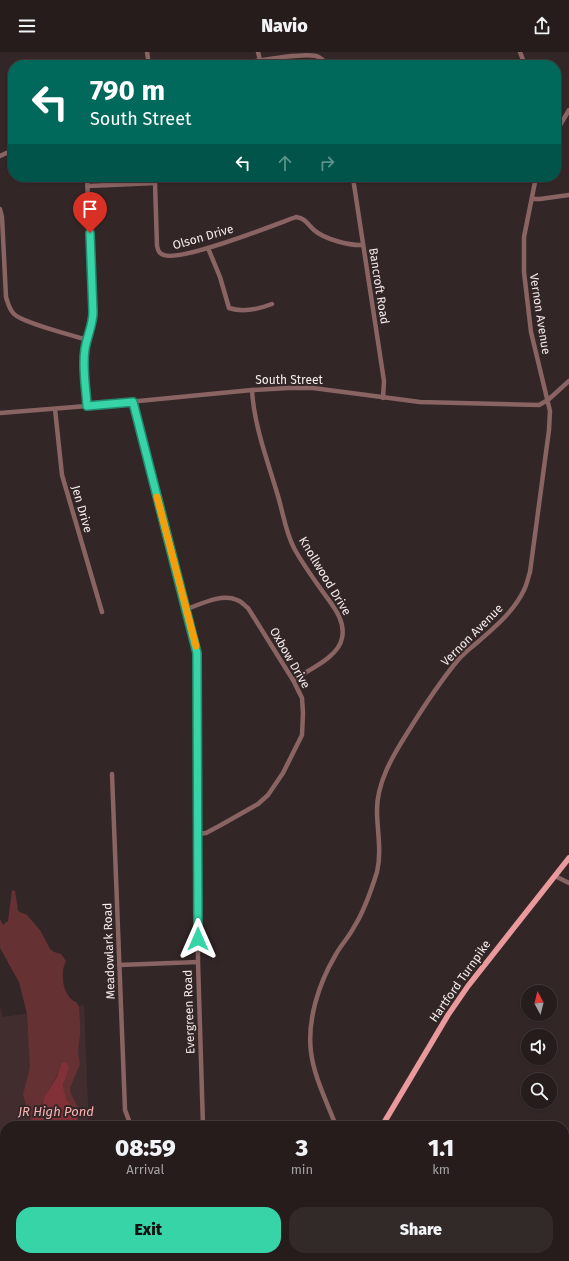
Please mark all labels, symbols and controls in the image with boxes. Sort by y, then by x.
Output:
icon: menu [16,15,38,37]
text: Navio [261,15,308,37]
icon: share [531,15,553,37]
text: 790 m [90,74,165,107]
icon: left [24,76,76,128]
text: South Street [90,108,191,130]
icon: left [232,152,254,174]
icon: ahead [274,152,296,174]
icon: right [316,152,338,174]
pin [73,192,107,233]
icon: arrive [79,198,101,220]
street label: Olson Drive [171,222,235,252]
street label: Bancroft Road [366,247,392,325]
street label: Vernon Avenue [527,273,553,355]
street label: South Street [255,373,323,387]
street label: Jen Drive [69,484,95,534]
street label: Knollwood Drive [296,534,354,618]
street label: Vernon Avenue [438,601,506,669]
street label: Oxbow Drive [267,625,313,691]
street label: Meadowlark Road [100,902,118,1000]
position arrow [177,918,219,960]
street label: Hartford Turnpike [427,937,493,1025]
street label: Evergreen Road [181,970,197,1054]
north arrow [521,985,557,1021]
map controls [521,985,557,1109]
button: sound [521,1029,557,1065]
button: search [521,1073,557,1109]
water label: JR High Pond [17,1104,94,1119]
text: 08:59 [115,1134,176,1162]
text: 3 [296,1134,308,1162]
text: 1.1 [428,1134,454,1162]
text: Arrival [126,1162,164,1177]
text: min [291,1162,313,1177]
text: km [432,1162,450,1177]
button: Exit [16,1207,281,1253]
button: Share [289,1207,553,1253]

